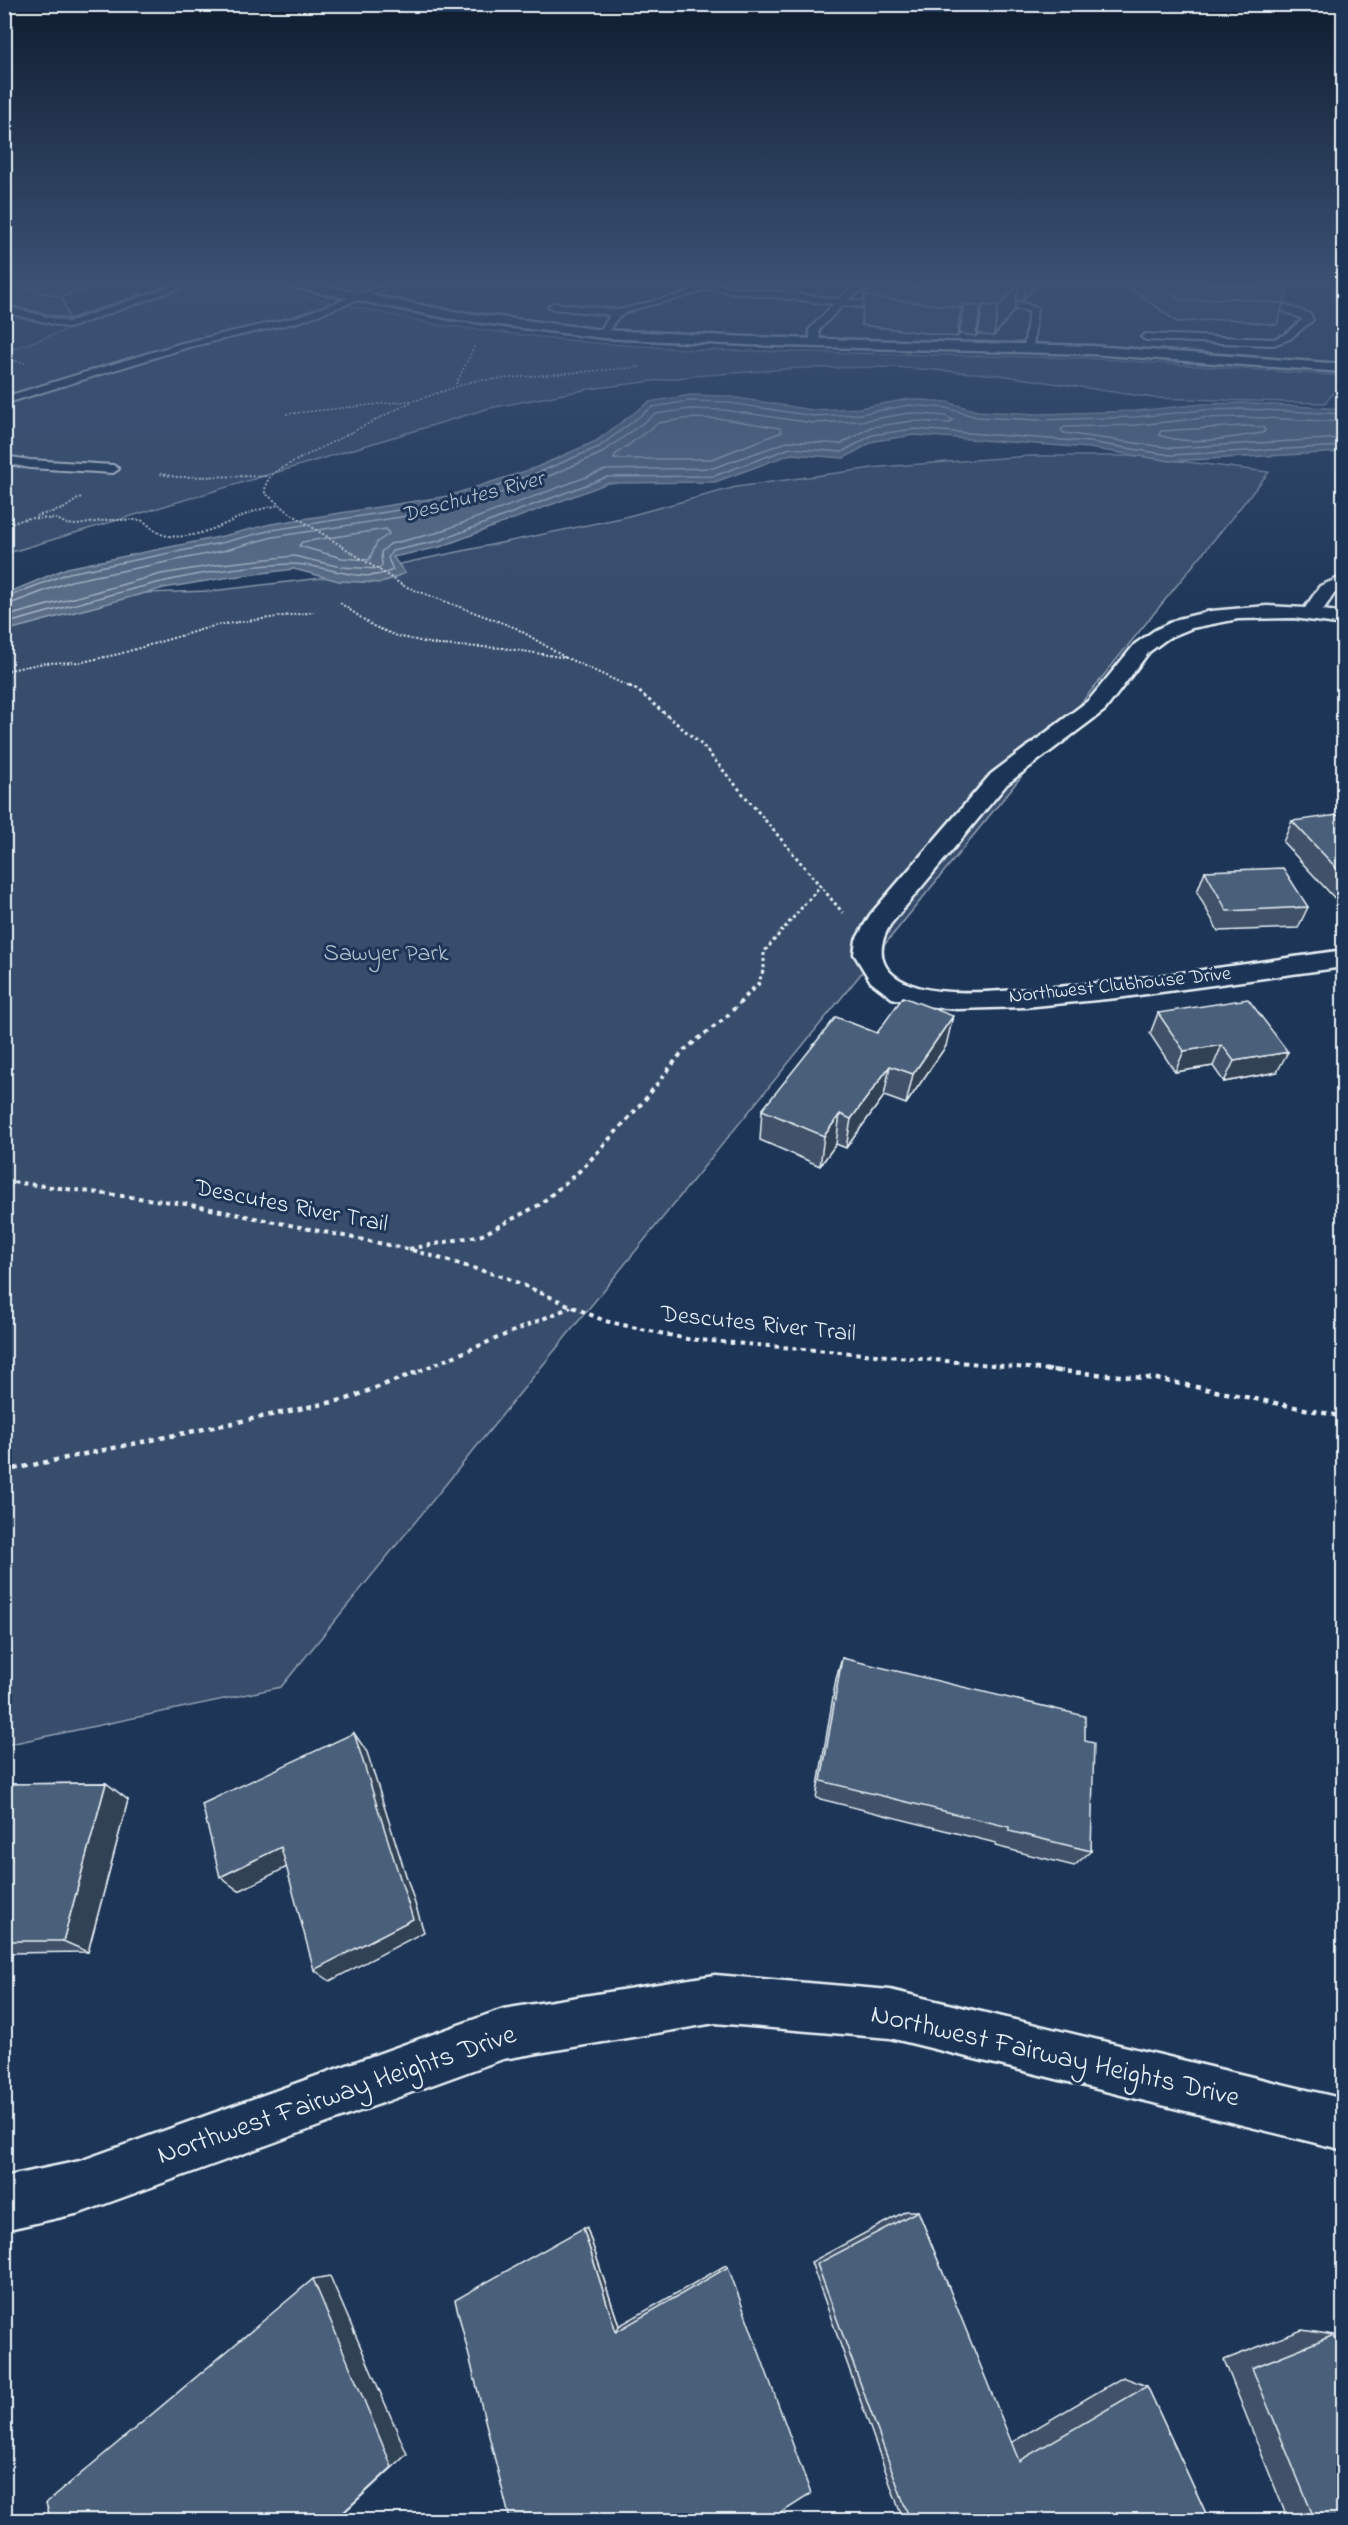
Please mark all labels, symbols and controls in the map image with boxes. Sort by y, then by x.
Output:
water label: Deschutes River [398,463,551,532]
park label: Sawyer Park [323,937,449,973]
street label: Northwest Clubhouse Drive [1008,960,1233,1012]
street label: Descutes River Trail [190,1171,391,1243]
street label: Descutes River Trail [658,1297,857,1353]
street label: Northwest Fairway Heights Drive [867,1995,1244,2120]
street label: Northwest Fairway Heights Drive [152,2015,522,2177]

